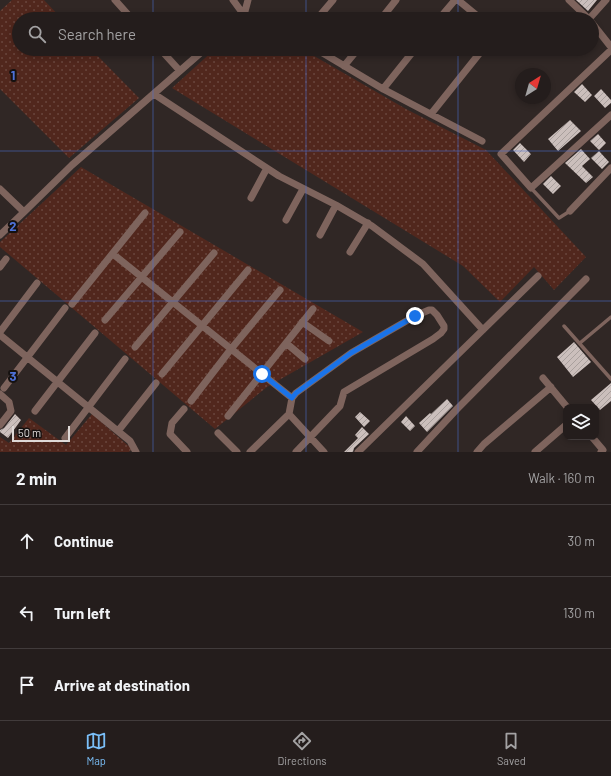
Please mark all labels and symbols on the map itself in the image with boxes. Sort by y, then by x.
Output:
text: 1 [11,67,15,83]
north arrow [515,68,551,104]
text: 2 [9,218,17,234]
route end [406,307,424,325]
route start [253,365,271,383]
text: 3 [9,368,17,384]
scale bar [12,424,70,443]

